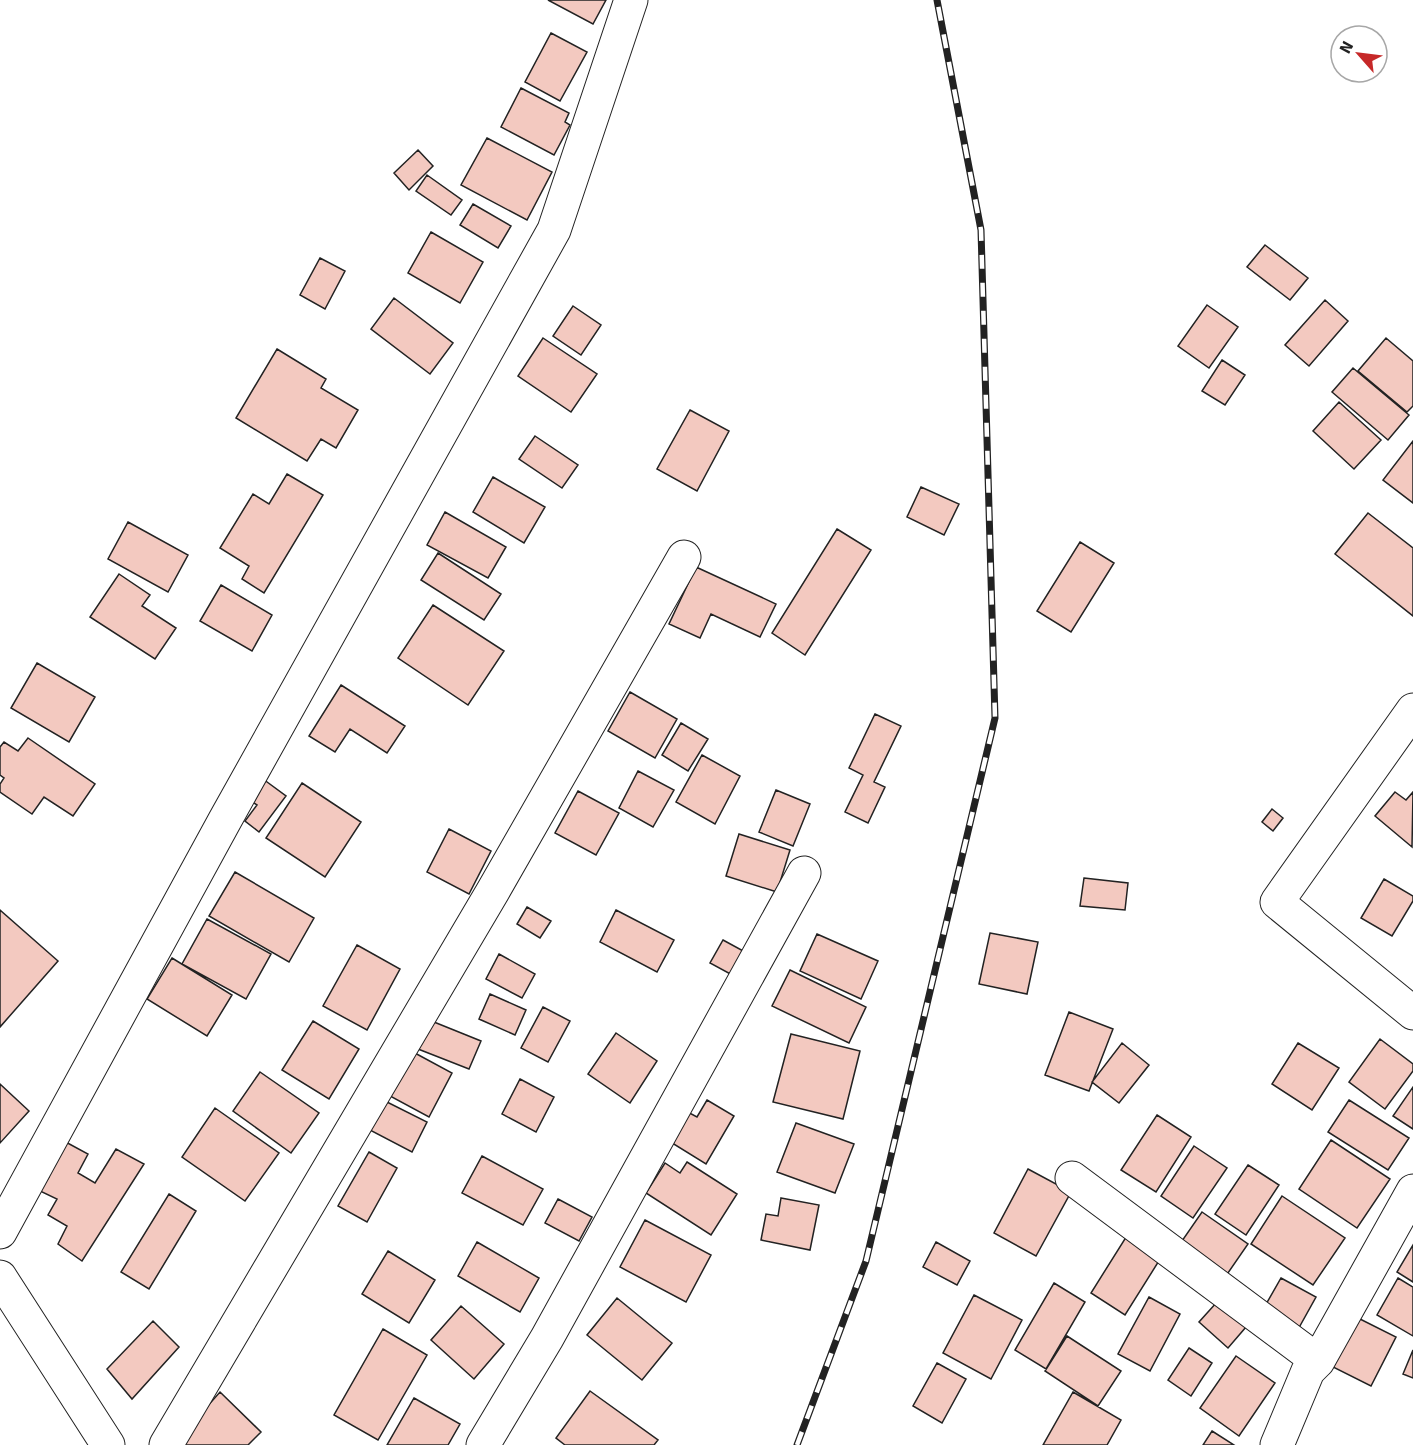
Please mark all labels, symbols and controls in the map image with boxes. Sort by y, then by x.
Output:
north arrow [1329,24,1389,84]
text: N [1335,38,1358,57]

